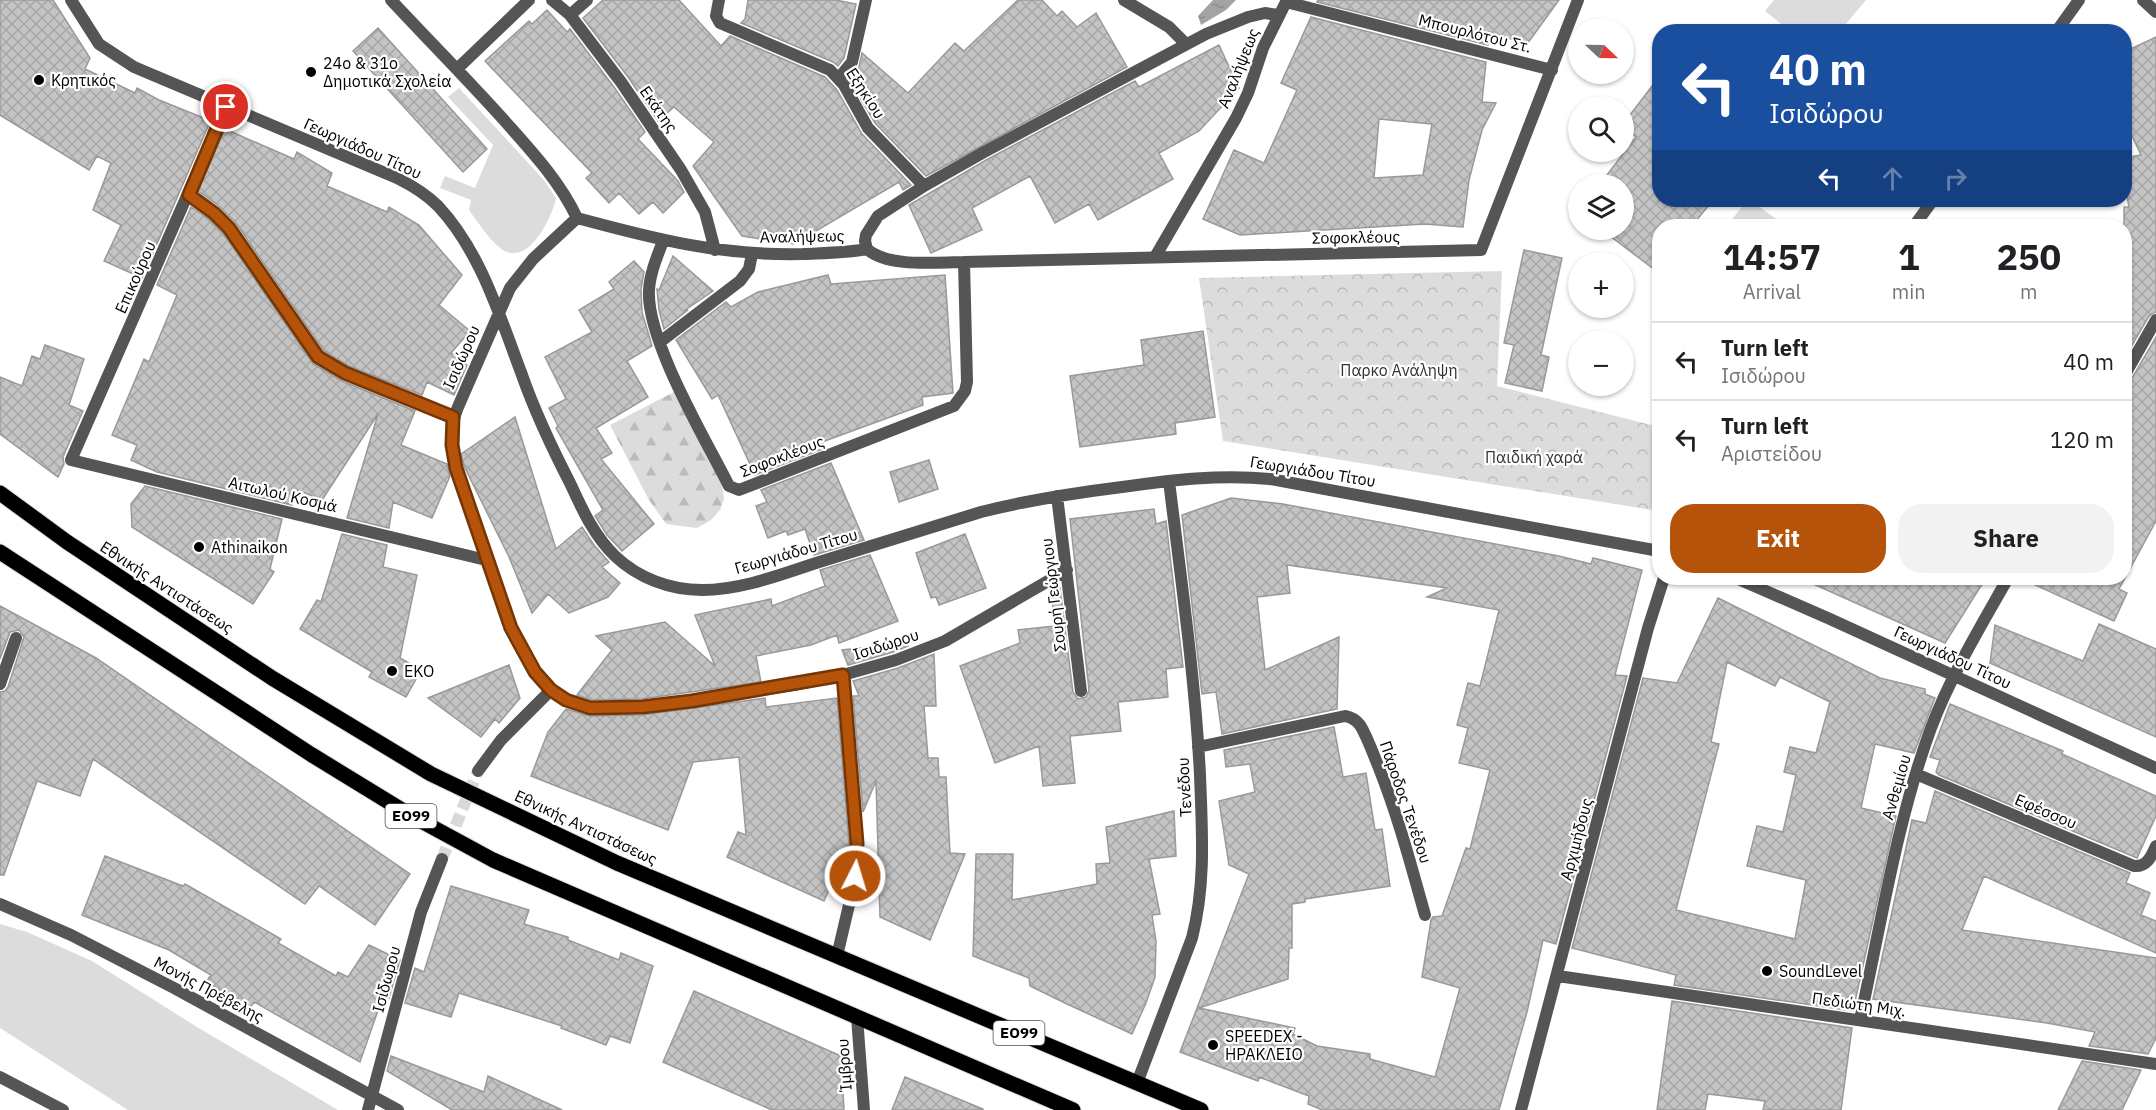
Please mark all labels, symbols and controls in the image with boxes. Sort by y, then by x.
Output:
street label: Μπουρλότου Στ. [1416,9,1534,57]
north arrow [1568,18,1634,84]
map controls [1568,18,1634,396]
street label: Αναλήψεως [1213,25,1263,111]
text: 40 m [1769,42,1867,97]
icon: left [1670,48,1748,126]
place label: 24ο & 31ο Δημοτικά Σχολεία [323,53,451,91]
street label: Εξηκίου [842,64,890,122]
marker: 24ο & 31ο Δημοτικά Σχολεία [304,65,318,79]
place label: Κρητικός [51,70,116,90]
marker: Κρητικός [32,73,46,87]
pin [200,81,251,132]
street label: Εκάτης [636,82,682,136]
icon: arrive [209,90,242,123]
text: Ισιδώρου [1769,95,1884,130]
button: search [1568,96,1634,162]
street label: Γεωργιάδου Τίτου [301,113,425,183]
icon: left [1813,162,1846,195]
icon: ahead [1876,162,1909,195]
icon: right [1939,162,1972,195]
button: layers [1568,174,1634,240]
street label: Αναλήψεως [760,225,845,247]
street label: Σοφοκλέους [1312,226,1401,248]
text: 14:57 [1723,233,1821,280]
text: 1 [1898,233,1920,280]
text: 250 [1996,233,2061,280]
street label: Επικούρου [110,238,160,316]
button: + [1568,252,1634,318]
text: Arrival [1743,278,1801,305]
text: min [1892,278,1926,305]
text: m [2020,278,2038,305]
street label: Ισιδώρου [438,322,484,392]
button: − [1568,330,1634,396]
text: Turn left [1721,333,1809,362]
icon: left [1670,345,1703,378]
text: 40 m [2063,347,2114,376]
park label: Παρκο Ανάληψη [1340,360,1458,380]
text: Ισιδώρου [1721,362,1806,389]
text: Turn left [1721,411,1809,440]
icon: left [1670,423,1703,456]
text: 120 m [2050,425,2114,454]
street label: Σοφοκλέους [737,431,827,481]
text: Αριστείδου [1721,440,1822,467]
park label: Παιδική χαρά [1485,447,1583,467]
street label: Γεωργιάδου Τίτου [1249,451,1377,491]
street label: Αιτωλού Κοσμά [227,472,339,516]
button: Exit [1670,504,1886,573]
button: Share [1898,504,2114,573]
street label: Γεωργιάδου Τίτου [732,524,860,578]
street label: Εθνικής Αντιστάσεως [97,536,238,638]
place label: Athinaikon [211,537,288,557]
street label: Σουρή Γεώργιου [1036,537,1070,653]
marker: Athinaikon [192,540,206,554]
street label: Γεωργιάδου Τίτου [1891,621,2015,693]
street label: Ισιδώρου [851,624,921,664]
place label: EKO [404,661,434,681]
marker: EKO [385,664,399,678]
street label: Πάροδος Τενέδου [1376,738,1436,866]
street label: Ανθεμίου [1877,752,1915,822]
street label: Τενέδου [1172,757,1196,817]
street label: Εθνικής Αντιστάσεως [512,785,661,869]
street label: Εφέσσου [2012,789,2080,833]
street label: Αρχιμήδους [1555,795,1597,882]
road number: ΕΟ99 [386,804,436,828]
position arrow [823,844,887,908]
street label: Ισίδωρου [368,944,404,1014]
street label: Μονής Πρέβελης [151,952,268,1027]
place label: SoundLevel [1779,961,1862,981]
marker: SoundLevel [1760,964,1774,978]
street label: Πεδιώτη Μιχ. [1811,988,1907,1020]
road number: ΕΟ99 [994,1021,1044,1045]
place label: SPEEDEX - ΗΡΑΚΛΕΙΟ [1225,1026,1303,1064]
street label: Ίμβρου [832,1038,856,1093]
marker: SPEEDEX - ΗΡΑΚΛΕΙΟ [1206,1038,1220,1052]

